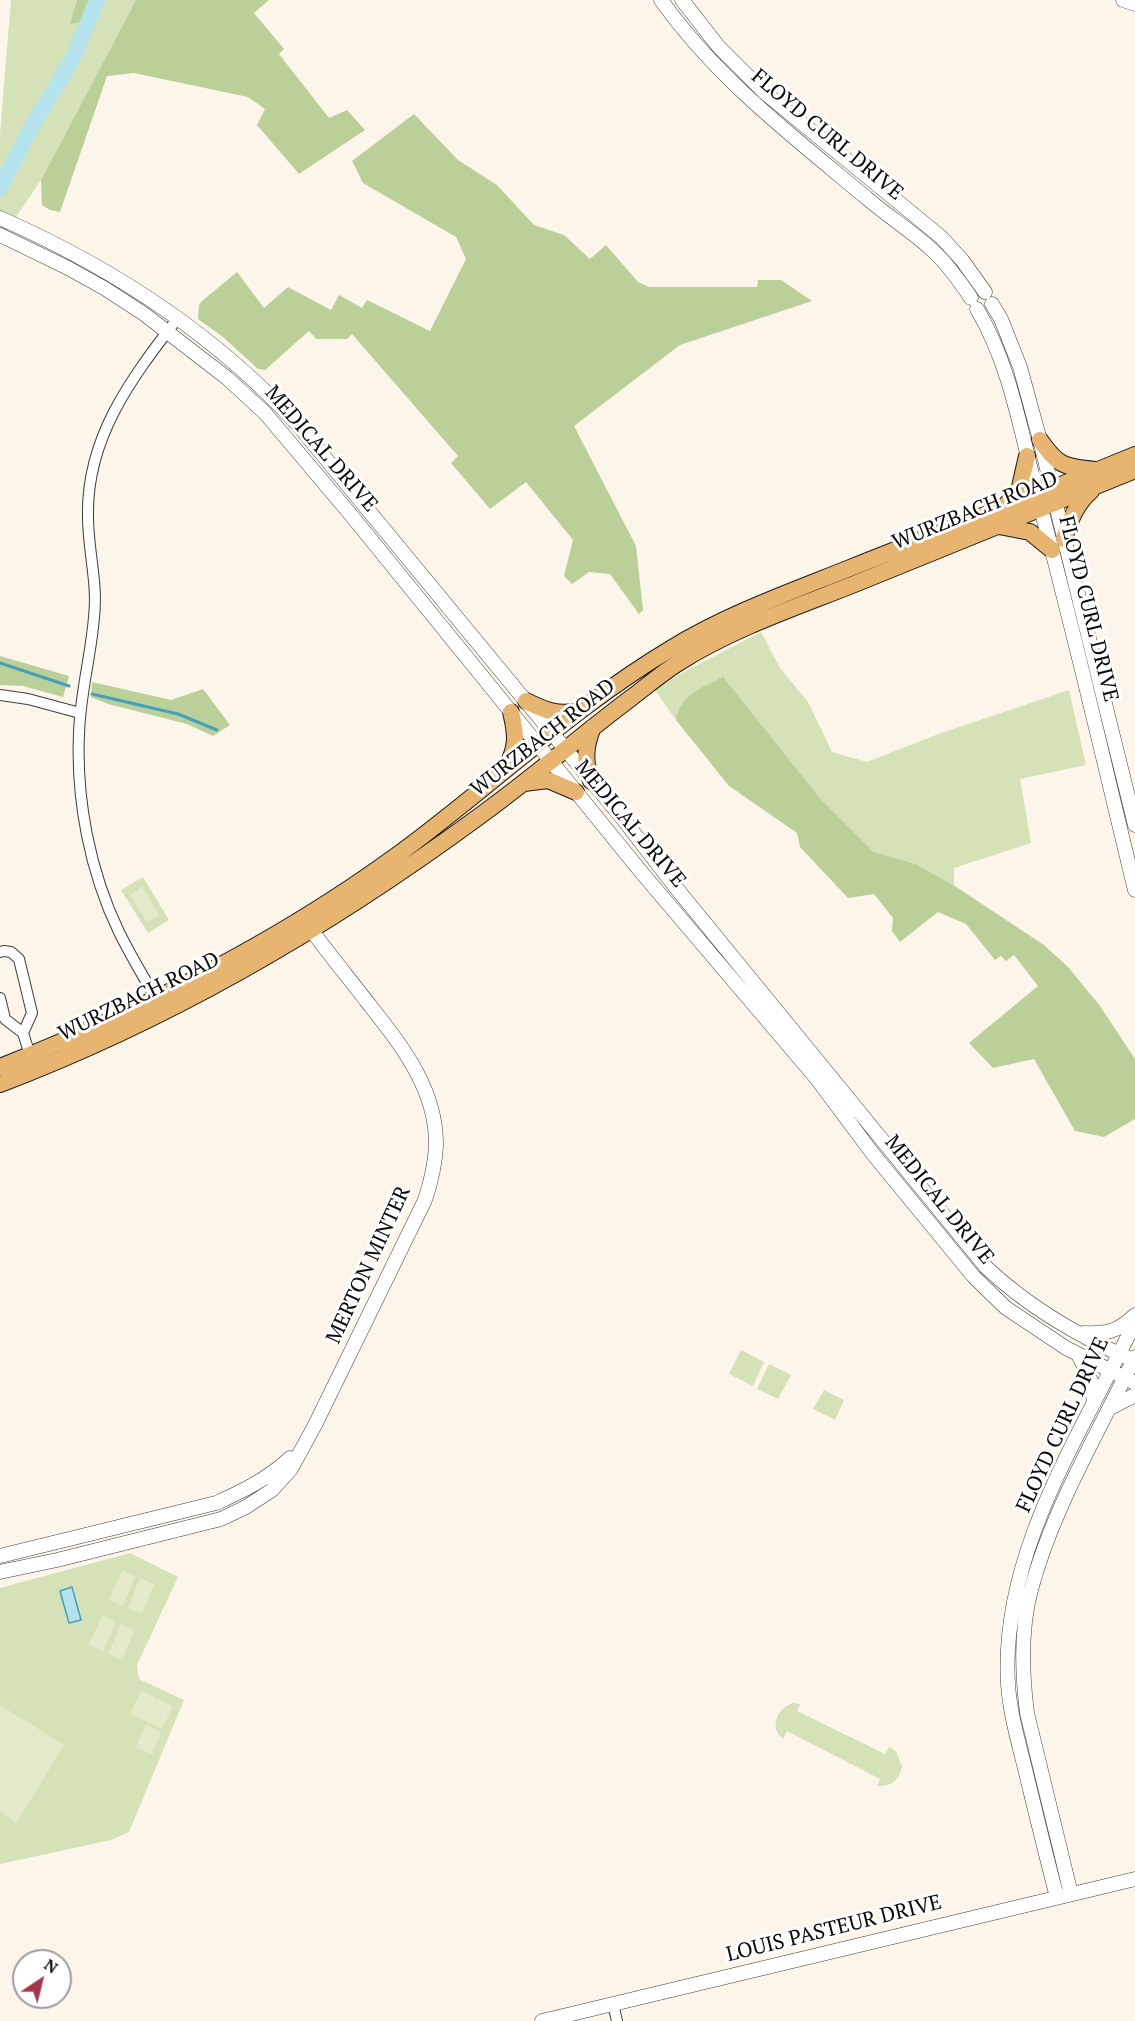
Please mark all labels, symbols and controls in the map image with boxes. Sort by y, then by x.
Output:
street label: FLOYD CURL DRIVE [746,64,908,206]
street label: MEDICAL DRIVE [259,381,383,517]
street label: WURZBACH ROAD [889,466,1061,556]
street label: FLOYD CURL DRIVE [1053,514,1123,704]
street label: WURZBACH ROAD [466,674,620,802]
street label: MEDICAL DRIVE [569,755,691,893]
street label: WURZBACH ROAD [54,947,224,1047]
street label: MEDICAL DRIVE [879,1130,999,1270]
street label: MERTON MINTER [321,1182,417,1348]
street label: FLOYD CURL DRIVE [1011,1333,1115,1517]
street label: LOUIS PASTEUR DRIVE [724,1890,944,1968]
north arrow [12,1949,72,2009]
text: N [40,1953,62,1978]

